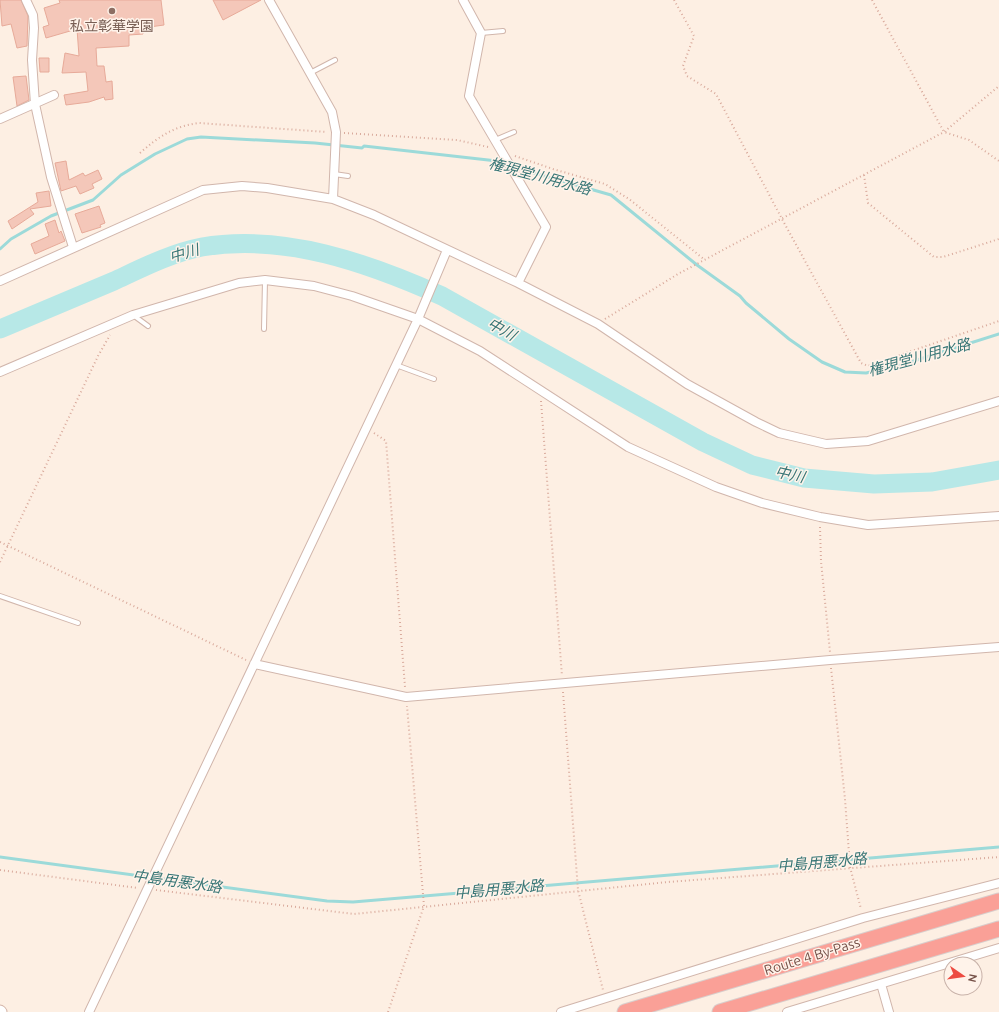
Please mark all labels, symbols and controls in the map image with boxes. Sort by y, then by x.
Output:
marker: 私立彰華学園 [107,6,117,16]
place label: 私立彰華学園 [70,18,154,34]
water label: 権現堂川用水路 [487,154,595,198]
water label: 中川 [167,240,203,265]
water label: 中川 [485,314,521,345]
water label: 権現堂川用水路 [866,335,974,379]
water label: 中川 [774,463,808,486]
water label: 中島用悪水路 [776,849,870,874]
water label: 中島用悪水路 [131,866,225,896]
water label: 中島用悪水路 [453,876,547,901]
street label: Route 4 By-Pass [762,934,862,978]
north arrow [943,956,983,996]
text: N [966,973,980,984]

